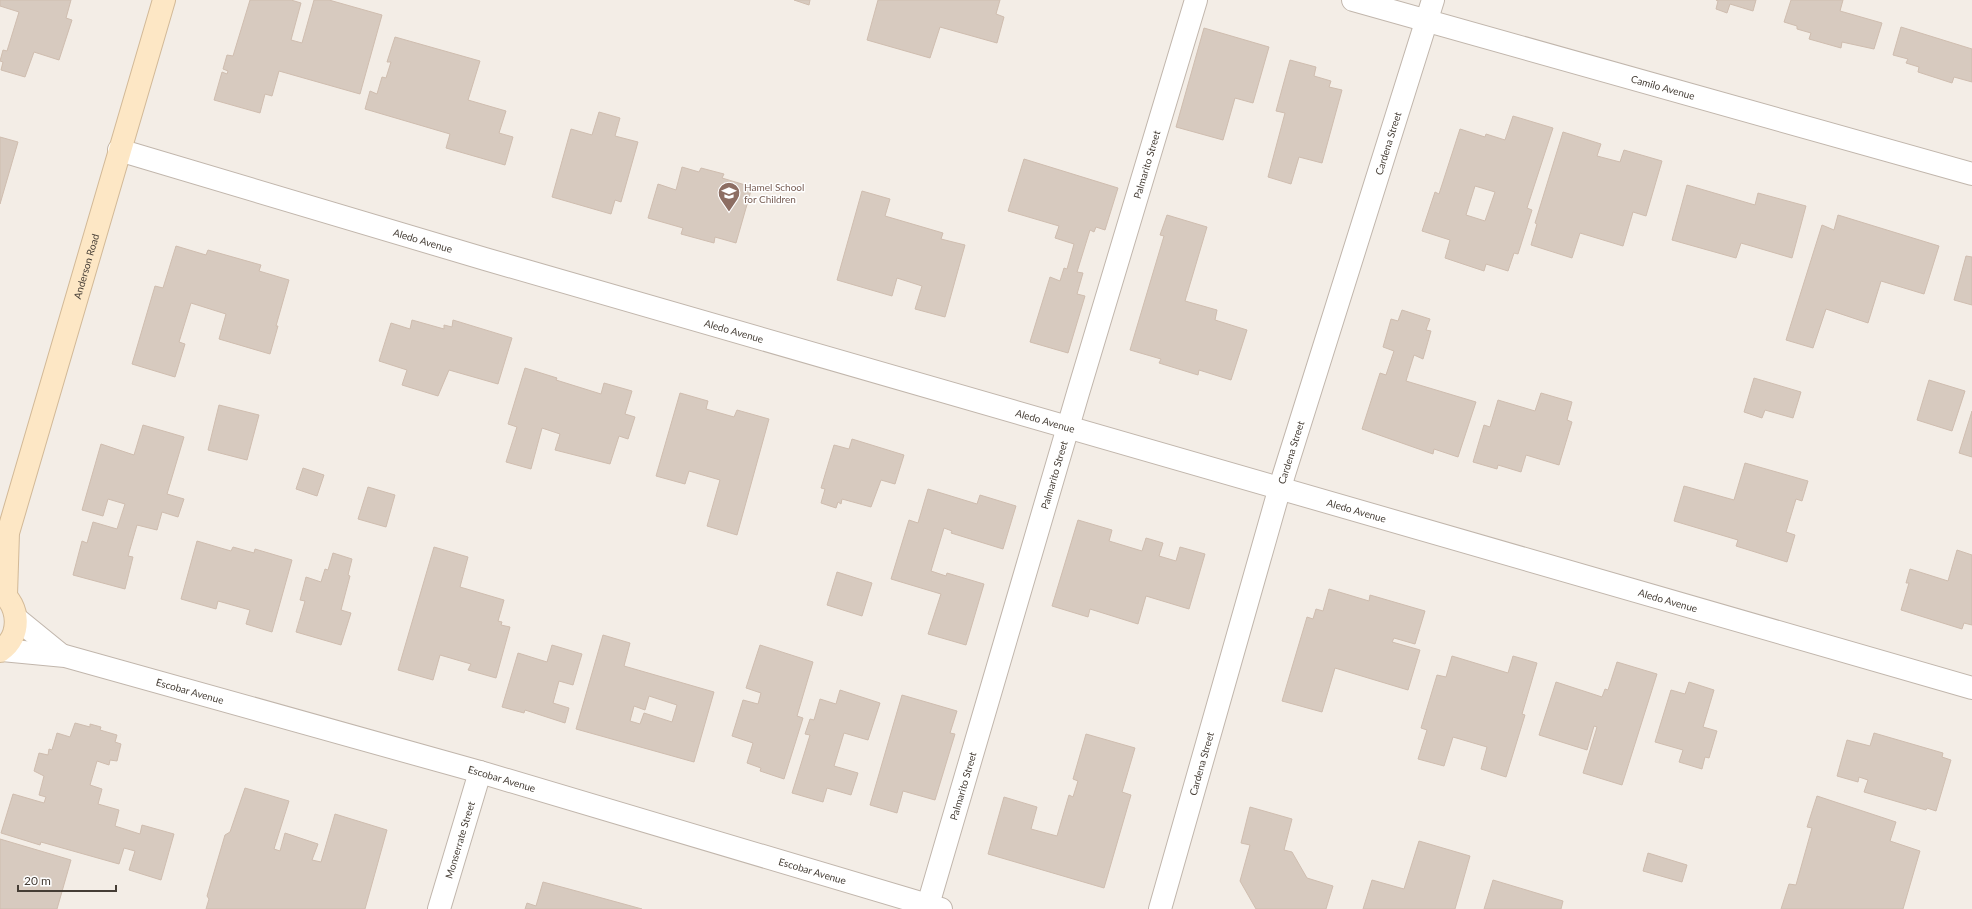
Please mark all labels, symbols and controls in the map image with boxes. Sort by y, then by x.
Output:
street label: Camilo Avenue [1630,72,1696,102]
street label: Cardena Street [1372,110,1404,176]
street label: Palmarito Street [1131,129,1163,200]
school or university icon: Hamel School for Children [716,180,742,213]
place label: Hamel School for Children [744,181,804,205]
street label: Aledo Avenue [392,226,454,255]
street label: Anderson Road [71,232,101,300]
street label: Aledo Avenue [703,317,765,345]
street label: Aledo Avenue [1014,406,1076,435]
street label: Cardena Street [1275,419,1307,485]
street label: Palmarito Street [1038,439,1070,511]
street label: Aledo Avenue [1326,496,1388,525]
street label: Aledo Avenue [1637,586,1699,614]
street label: Escobar Avenue [155,676,225,706]
street label: Cardena Street [1187,730,1216,797]
street label: Palmarito Street [947,750,979,822]
street label: Escobar Avenue [467,763,537,794]
street label: Monserrate Street [442,800,477,880]
street label: Escobar Avenue [777,855,848,886]
scale bar [18,867,116,893]
text: 20 m [24,873,51,888]

